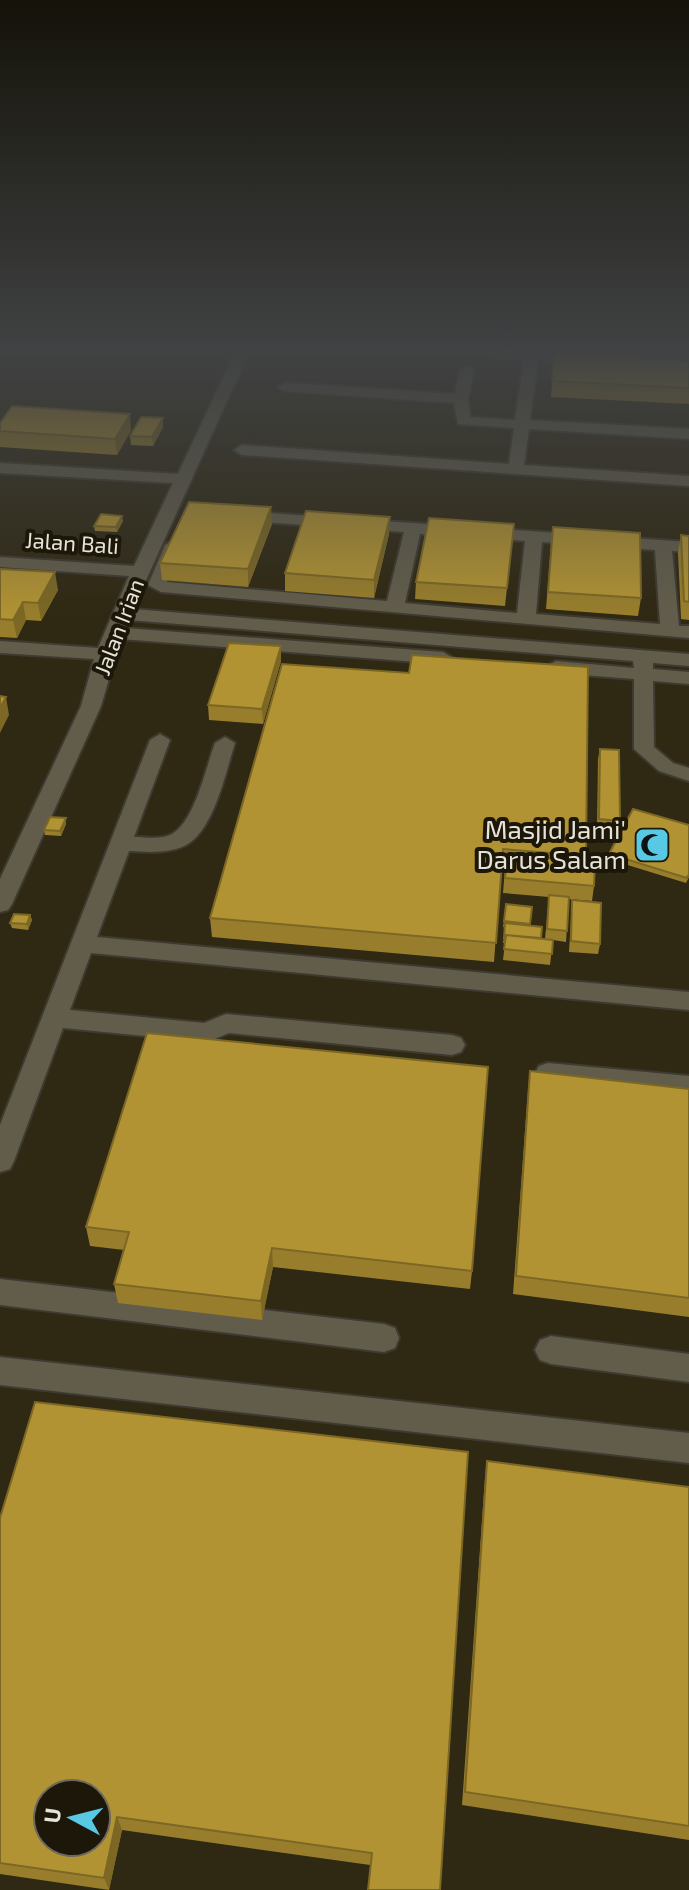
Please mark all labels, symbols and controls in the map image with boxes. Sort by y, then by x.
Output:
street label: Jalan Bali [24,526,120,558]
street label: Jalan Irian [88,575,148,678]
place label: Masjid Jami' Darus Salam [477,813,626,874]
mosque icon: Masjid Jami' Darus Salam [633,826,671,864]
north arrow [32,1778,112,1858]
text: U [37,1806,65,1825]

